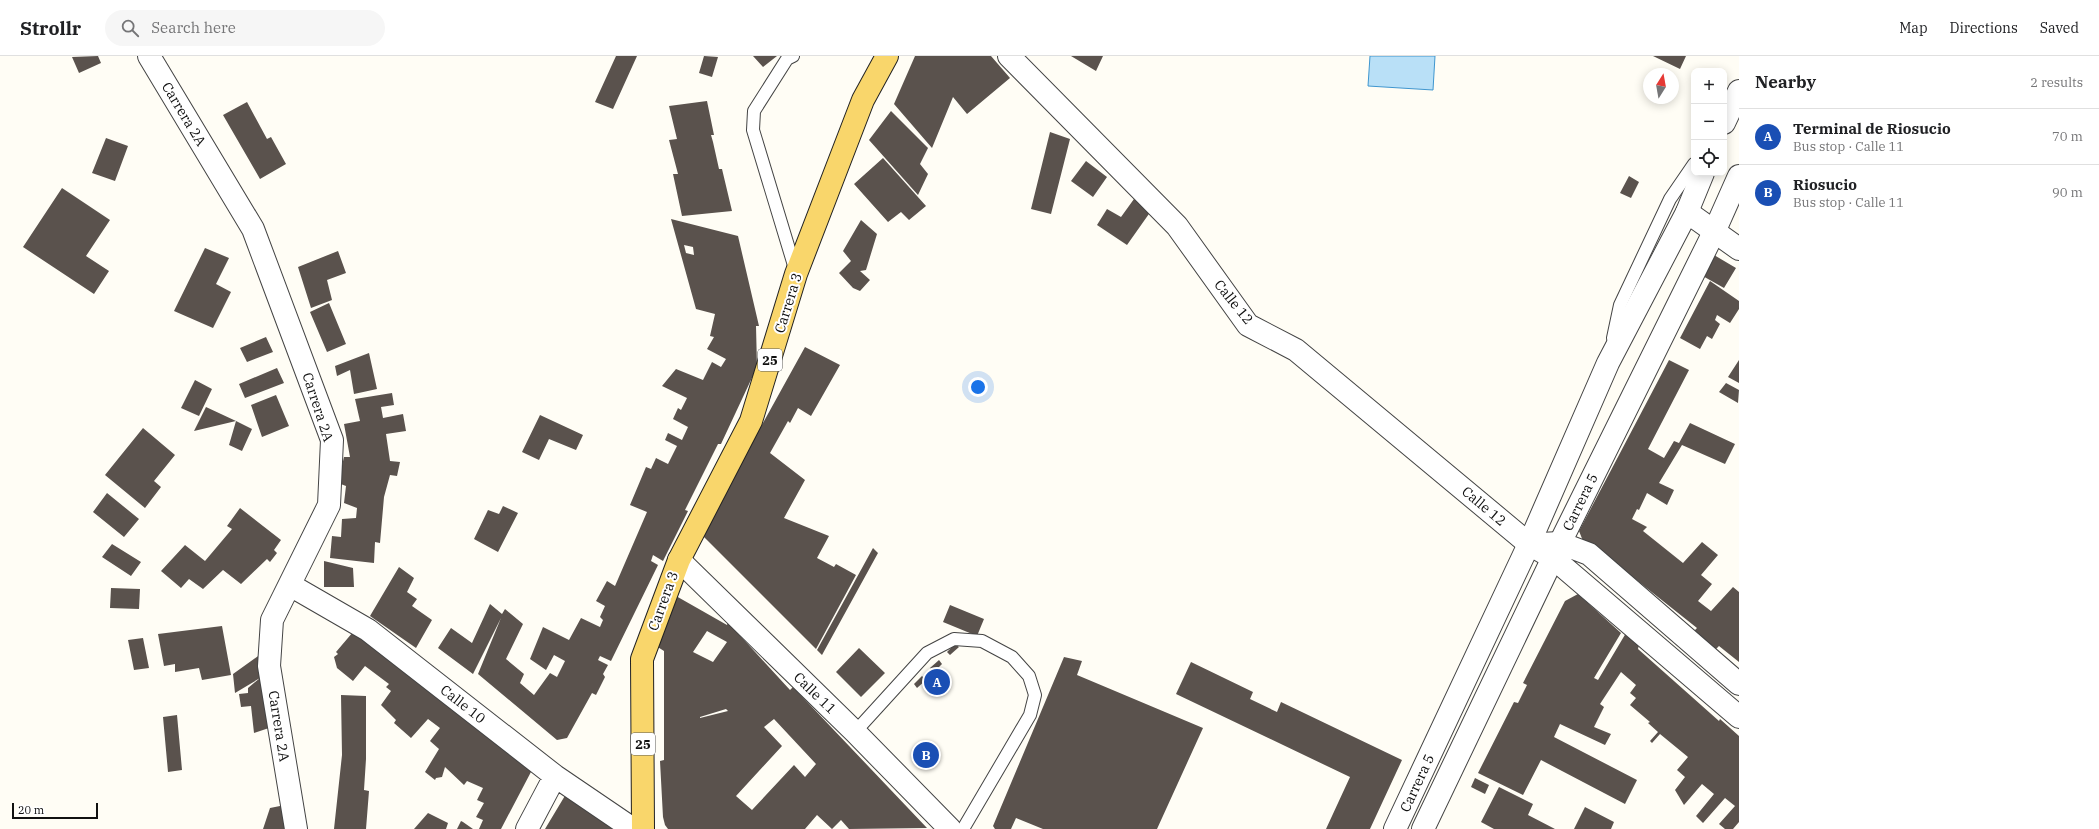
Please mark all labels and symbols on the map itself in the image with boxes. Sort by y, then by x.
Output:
north arrow [1643,68,1679,104]
street label: Carrera 2A [158,79,210,150]
street label: Carrera 3 [770,271,806,335]
street label: Calle 12 [1210,276,1258,328]
road number: 25 [758,349,782,371]
street label: Carrera 2A [298,370,338,444]
your location [968,377,988,397]
street label: Carrera 5 [1558,470,1602,534]
street label: Calle 12 [1458,482,1510,530]
street label: Carrera 3 [644,569,682,633]
pin: A [924,667,950,697]
street label: Calle 11 [790,668,840,718]
street label: Calle 10 [437,681,489,727]
street label: Carrera 2A [265,689,294,763]
road number: 25 [631,733,655,755]
pin: B [913,740,939,770]
street label: Carrera 5 [1396,751,1438,815]
scale bar [12,801,98,820]

